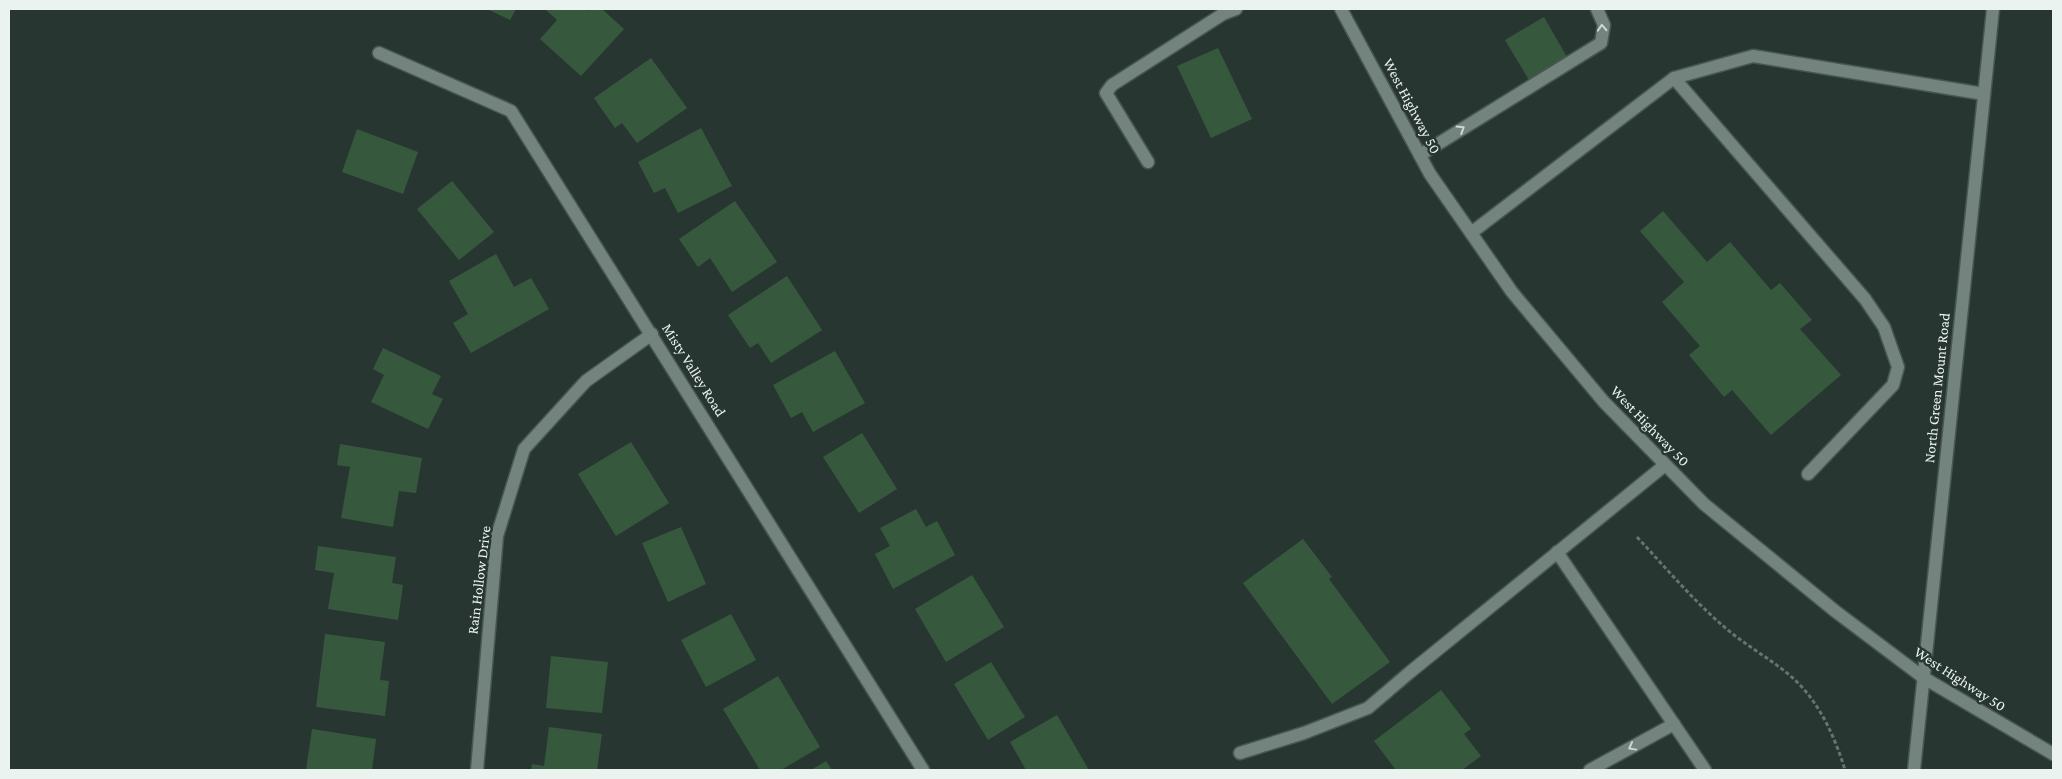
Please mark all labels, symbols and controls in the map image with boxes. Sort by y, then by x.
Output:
one-way arrow [1597,24,1607,32]
street label: West Highway 50 [1379,56,1444,157]
one-way arrow [1456,126,1465,136]
street label: North Green Mount Road [1921,312,1953,464]
street label: Misty Valley Road [658,321,729,420]
street label: West Highway 50 [1607,382,1692,470]
street label: Rain Hollow Drive [464,525,494,635]
street label: West Highway 50 [1911,644,2009,715]
one-way arrow [1628,741,1637,751]

